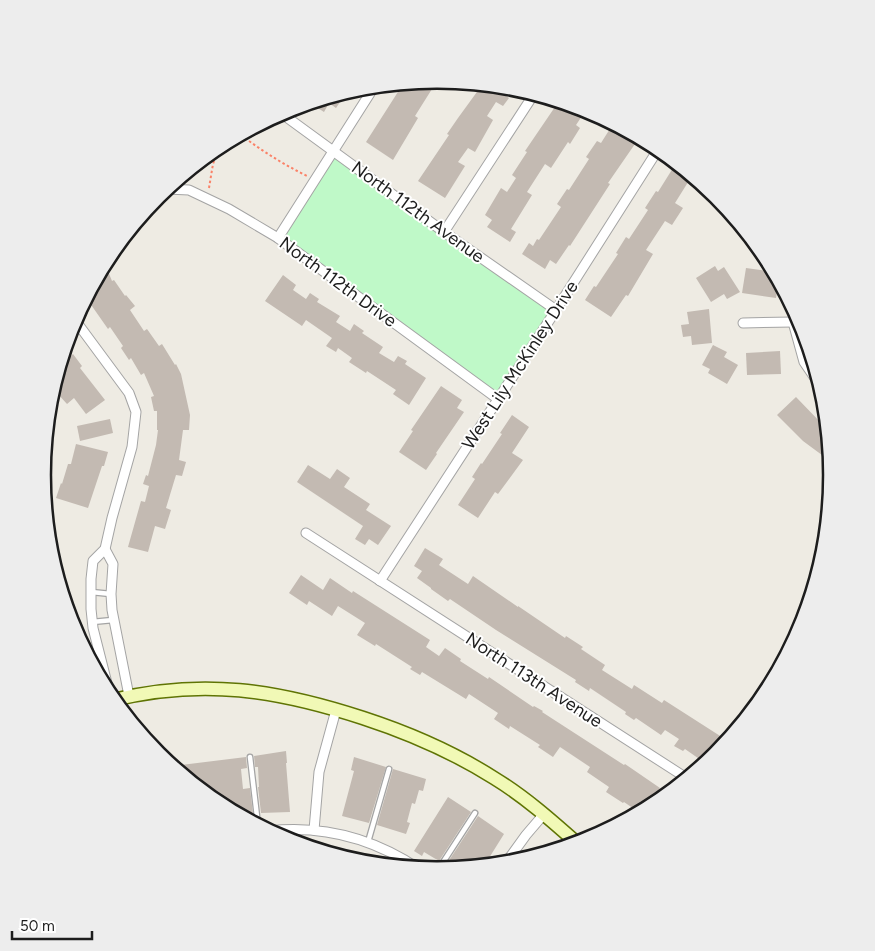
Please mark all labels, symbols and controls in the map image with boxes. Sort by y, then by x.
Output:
street label: North 112th Avenue [347,156,489,268]
street label: North 112th Drive [275,232,401,332]
street label: West Lily McKinley Drive [457,276,583,453]
street label: North 113th Avenue [462,628,607,733]
scale bar [12,908,92,940]
text: 50 m [20,917,55,935]

